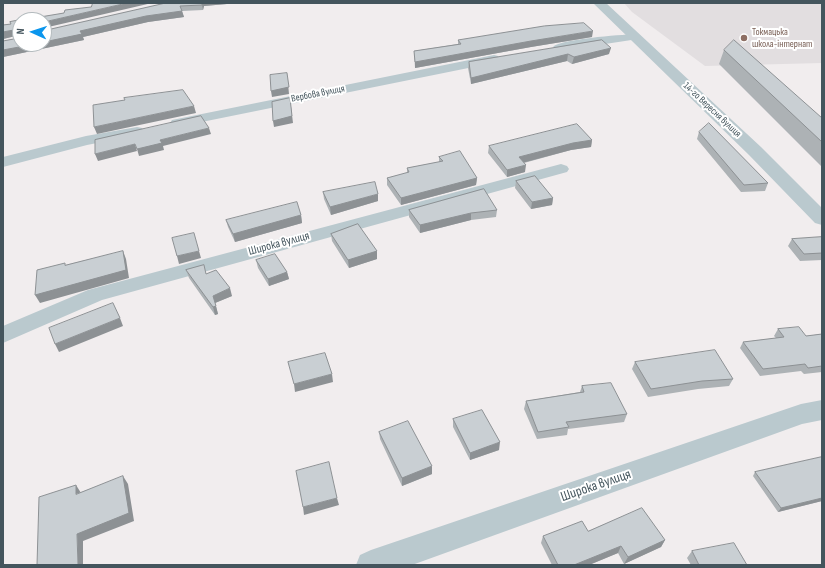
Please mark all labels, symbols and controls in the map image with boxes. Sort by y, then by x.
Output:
north arrow [12,12,52,52]
place label: Токмацька школа-інтернат [752,26,812,50]
text: N [14,28,27,35]
marker: Токмацька школа-інтернат [739,33,749,43]
street label: 14-го Вересня вулиця [681,80,743,140]
street label: Вербова вулиця [290,83,346,105]
street label: Широка вулиця [247,229,311,259]
street label: Широка вулиця [559,466,633,506]

